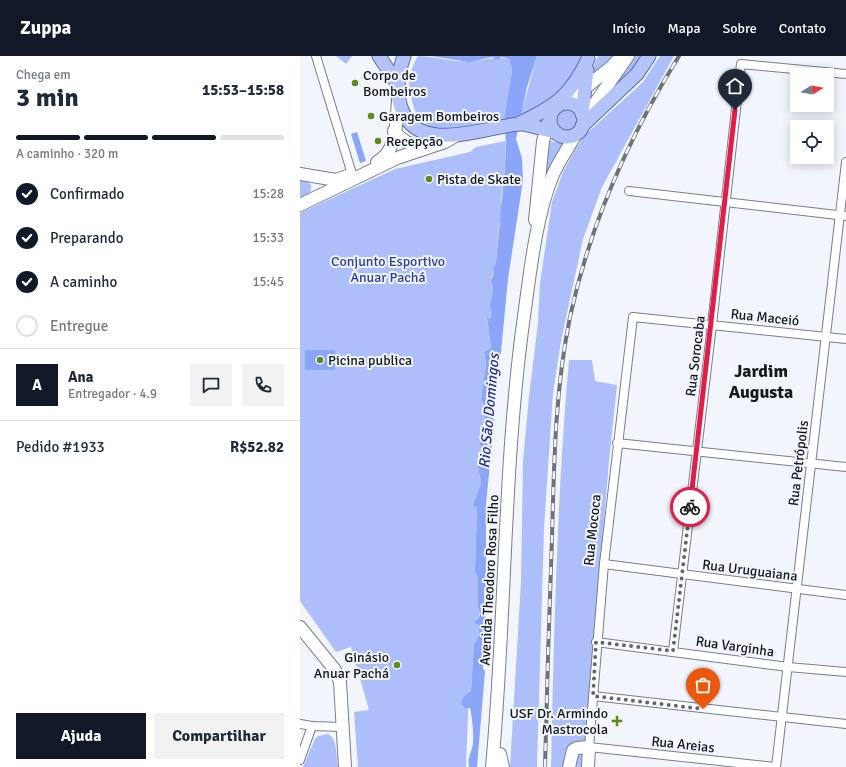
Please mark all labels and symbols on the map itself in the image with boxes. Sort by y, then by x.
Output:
place label: Corpo de Bombeiros [363,67,426,100]
north arrow [790,68,834,112]
pin [718,69,752,110]
marker: Corpo de Bombeiros [350,78,360,88]
place label: Garagem Bombeiros [379,108,499,125]
marker: Garagem Bombeiros [366,111,376,121]
place label: Recepção [386,133,443,150]
marker: Recepção [373,136,383,146]
place label: Pista de Skate [437,171,521,188]
marker: Pista de Skate [424,174,434,184]
park label: Conjunto Esportivo Anuar Pachá [331,253,445,286]
street label: Rua Maceió [730,305,800,330]
street label: Rua Sorocaba [682,315,709,397]
water label: Rio São Domingos [475,351,503,469]
place label: Picina publica [328,352,412,369]
marker: Picina publica [315,355,325,365]
district label: Jardim Augusta [729,360,793,403]
street label: Rua Petrópolis [785,419,812,507]
courier [670,487,710,527]
street label: Rua Mococa [580,493,605,567]
street label: Avenida Theodoro Rosa Filho [477,494,502,666]
street label: Rua Uruguaiana [701,556,799,585]
street label: Rua Varginha [695,633,775,660]
place label: Ginásio Anuar Pachá [314,649,389,682]
marker: Ginásio Anuar Pachá [392,660,402,670]
pin [686,668,720,709]
place label: USF Dr. Armindo Mastrocola [509,705,608,738]
marker: USF Dr. Armindo Mastrocola [611,715,623,727]
street label: Rua Areias [651,733,715,756]

